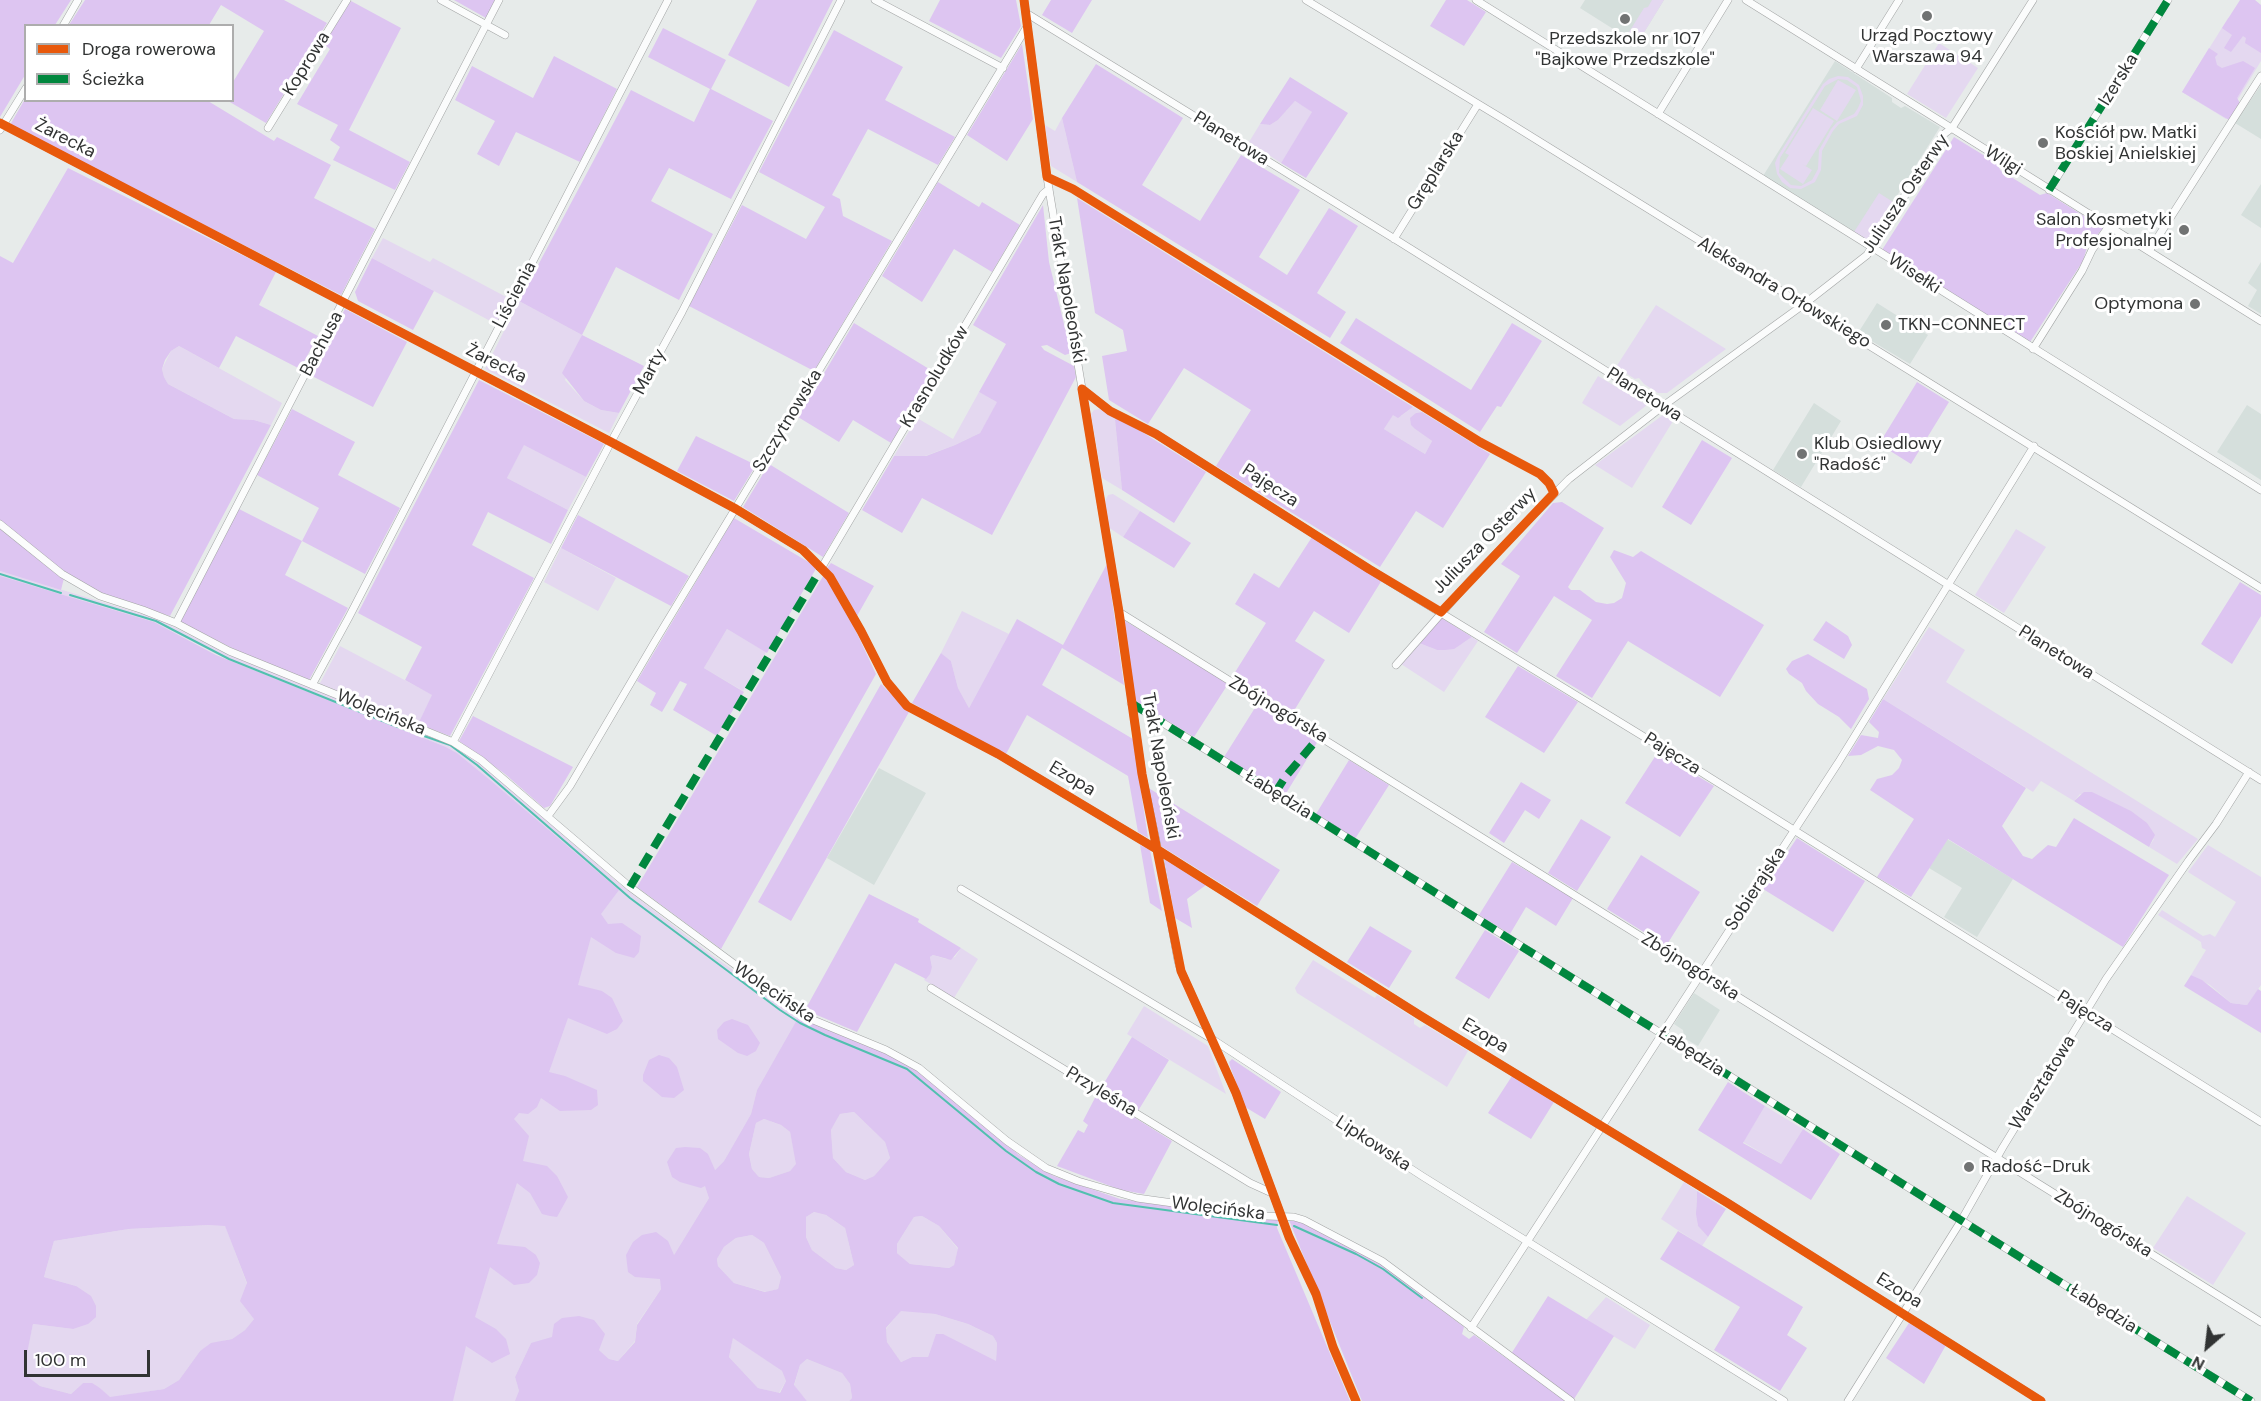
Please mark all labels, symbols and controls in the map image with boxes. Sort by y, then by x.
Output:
marker: Urząd Pocztowy Warszawa 94 [1920,9,1934,23]
marker: Przedszkole nr 107 "Bajkowe Przedszkole" [1618,12,1632,26]
legend [24,24,234,102]
place label: Urząd Pocztowy Warszawa 94 [1861,25,1993,68]
street label: Koprowa [279,28,335,100]
place label: Przedszkole nr 107 "Bajkowe Przedszkole" [1535,28,1715,70]
text: Droga rowerowa [82,37,216,61]
street label: Izerska [2095,50,2143,110]
text: Ścieżka [82,67,144,91]
street label: Planetowa [1189,107,1273,171]
street label: Żarecka [31,115,99,163]
place label: Kościół pw. Matki Boskiej Anielskiej [2055,122,2197,164]
street label: Gręplarska [1403,127,1469,215]
street label: Juliusza Osterwy [1858,130,1954,258]
marker: Kościół pw. Matki Boskiej Anielskiej [2036,136,2050,150]
street label: Wilgi [1980,141,2026,181]
place label: Salon Kosmetyki Profesjonalnej [2036,209,2172,252]
street label: Trakt Napoleoński [1042,215,1090,365]
marker: Salon Kosmetyki Profesjonalnej [2177,223,2191,237]
street label: Aleksandra Orłowskiego [1693,233,1875,353]
street label: Wisełki [1883,249,1945,299]
street label: Liścienia [489,258,541,332]
place label: Optymona [2094,293,2183,315]
marker: Optymona [2188,297,2202,311]
street label: Bachusa [296,308,348,380]
place label: TKN-CONNECT [1898,314,2025,336]
marker: TKN-CONNECT [1879,318,1893,332]
street label: Krasnoludków [896,322,974,432]
street label: Żarecka [462,340,530,388]
street label: Marty [629,345,671,399]
street label: Planetowa [1602,363,1686,427]
street label: Szczytnowska [749,366,827,476]
place label: Klub Osiedlowy "Radość" [1814,433,1942,476]
marker: Klub Osiedlowy "Radość" [1795,447,1809,461]
street label: Pajęcza [1238,460,1302,512]
street label: Juliusza Osterwy [1429,483,1541,599]
street label: Planetowa [2014,621,2098,685]
street label: Zbójnogórska [1225,672,1331,748]
street label: Wolęcińska [333,685,429,741]
street label: Trakt Napoleoński [1136,691,1184,841]
street label: Pajęcza [1640,728,1704,780]
street label: Ezopa [1045,757,1099,801]
street label: Łabędzia [1241,766,1315,824]
street label: Sobierajska [1721,843,1791,935]
street label: Zbójnogórska [1637,928,1743,1006]
street label: Wolęcińska [729,958,819,1028]
street label: Pajęcza [2053,986,2117,1038]
street label: Ezopa [1458,1014,1512,1058]
street label: Łabędzia [1654,1023,1728,1081]
street label: Warsztatowa [2005,1032,2081,1134]
street label: Przyleśna [1062,1062,1140,1122]
street label: Lipkowska [1331,1112,1415,1176]
place label: Radość-Druk [1981,1156,2091,1178]
marker: Radość-Druk [1962,1160,1976,1174]
street label: Zbójnogórska [2050,1185,2156,1263]
street label: Wolęcińska [1170,1193,1266,1225]
street label: Ezopa [1872,1269,1926,1313]
street label: Łabędzia [2066,1280,2140,1338]
north arrow [2177,1317,2237,1377]
scale bar [27,1338,153,1376]
text: 100 m [35,1348,86,1372]
text: N [2188,1351,2208,1375]

